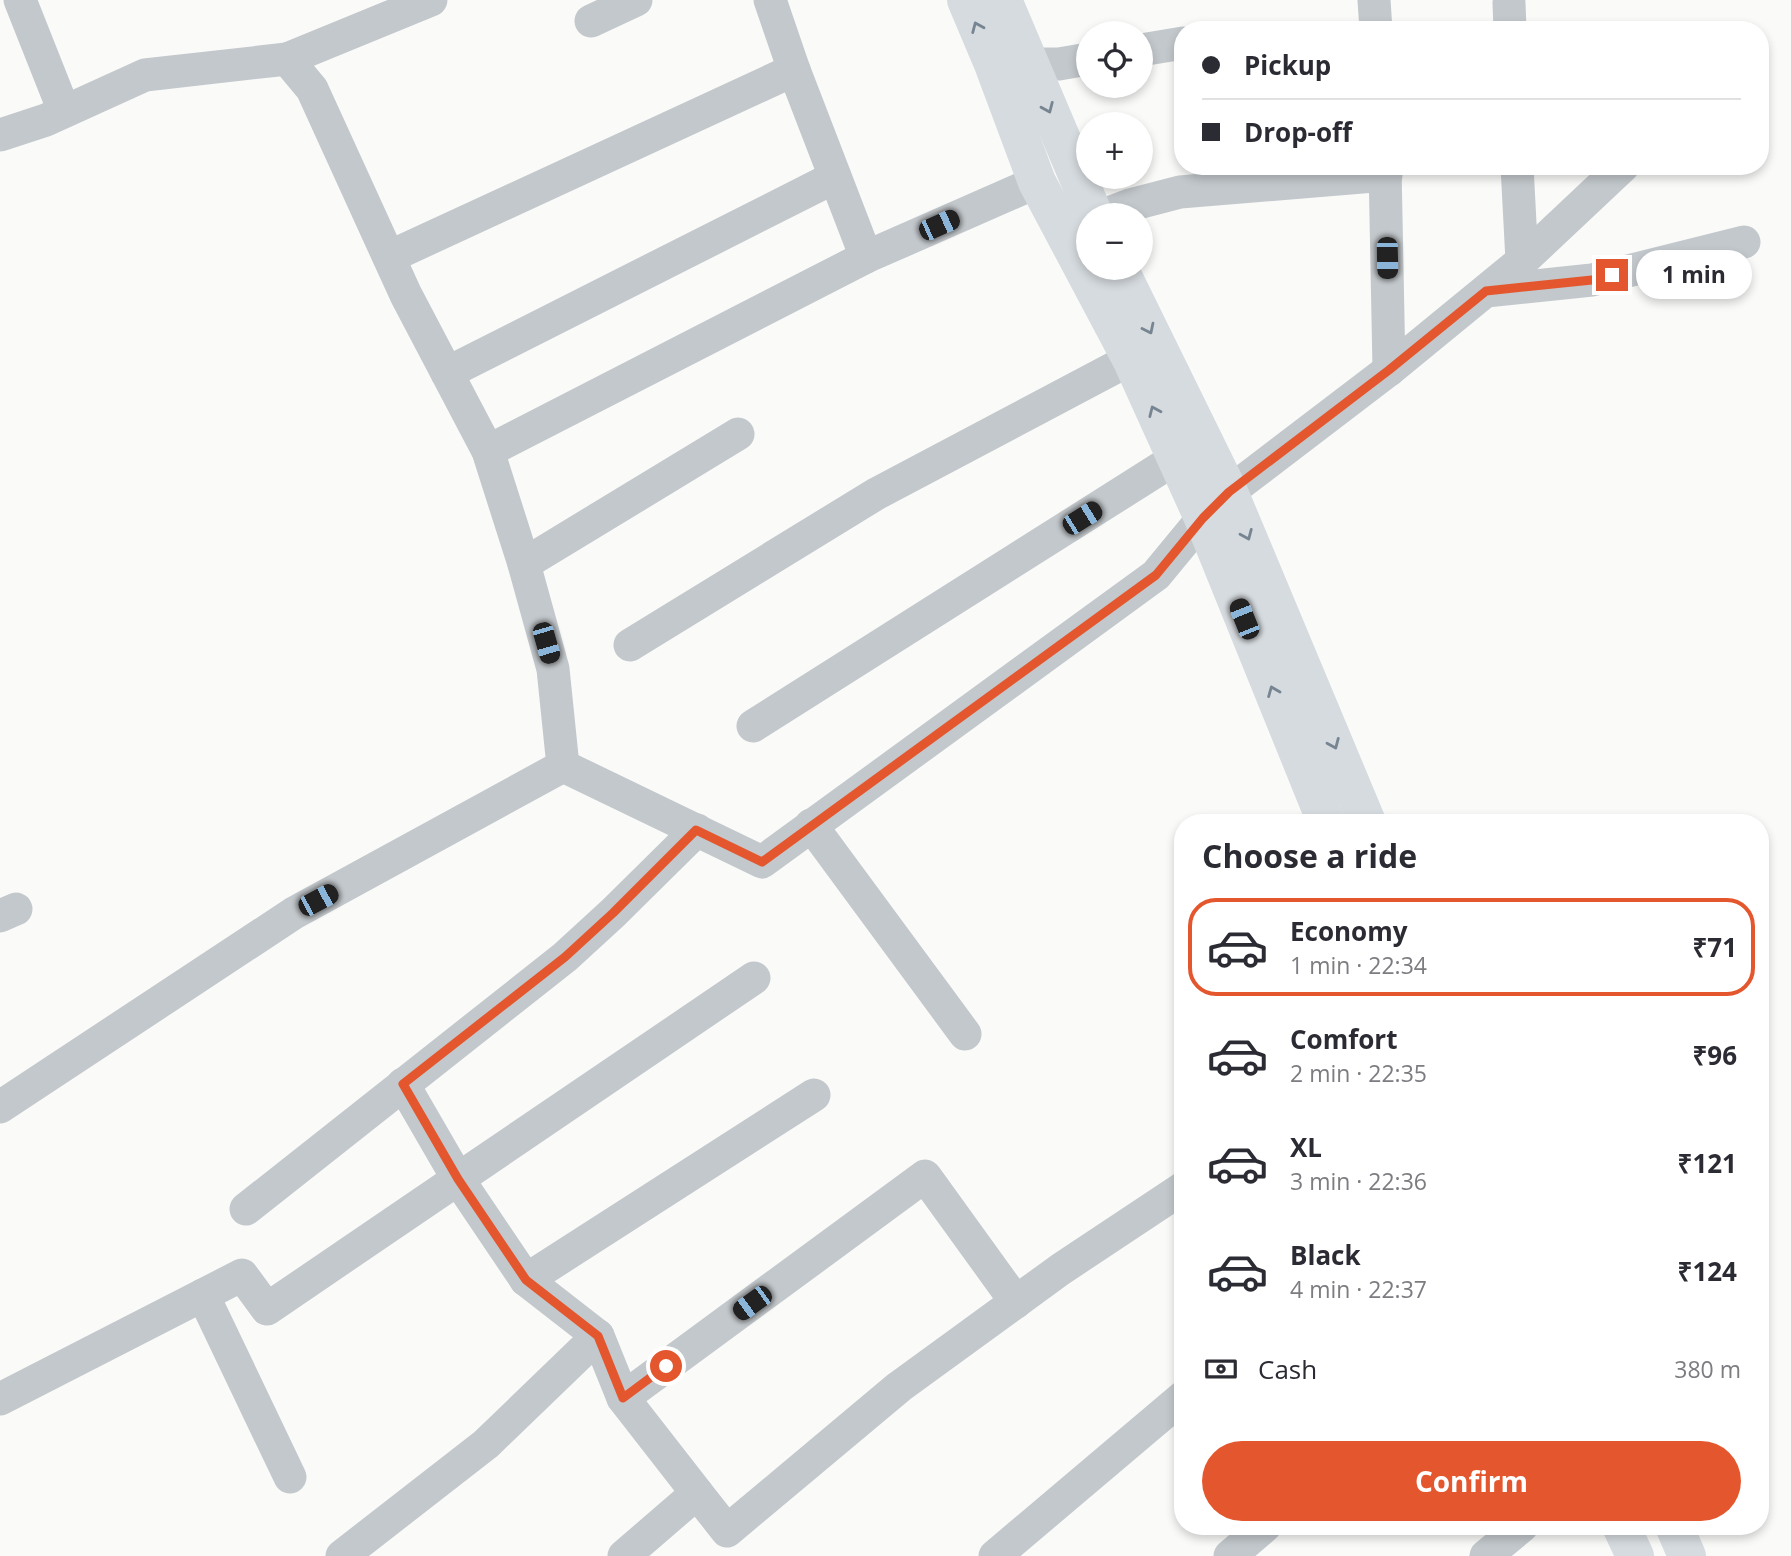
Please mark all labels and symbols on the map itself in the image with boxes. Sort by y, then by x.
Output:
one-way arrow [971,21,985,34]
one-way arrow [1040,101,1054,113]
car [916,207,963,243]
car [1377,237,1398,279]
callout: 1 min [1636,250,1752,300]
route end [1596,259,1628,291]
one-way arrow [1141,322,1155,334]
one-way arrow [1148,406,1162,418]
car [1059,498,1106,538]
one-way arrow [1238,528,1252,540]
car [1227,596,1262,642]
car [531,620,562,666]
one-way arrow [1268,686,1282,698]
one-way arrow [1326,738,1340,750]
car [295,881,342,919]
car [729,1282,776,1324]
route start [650,1350,682,1382]

